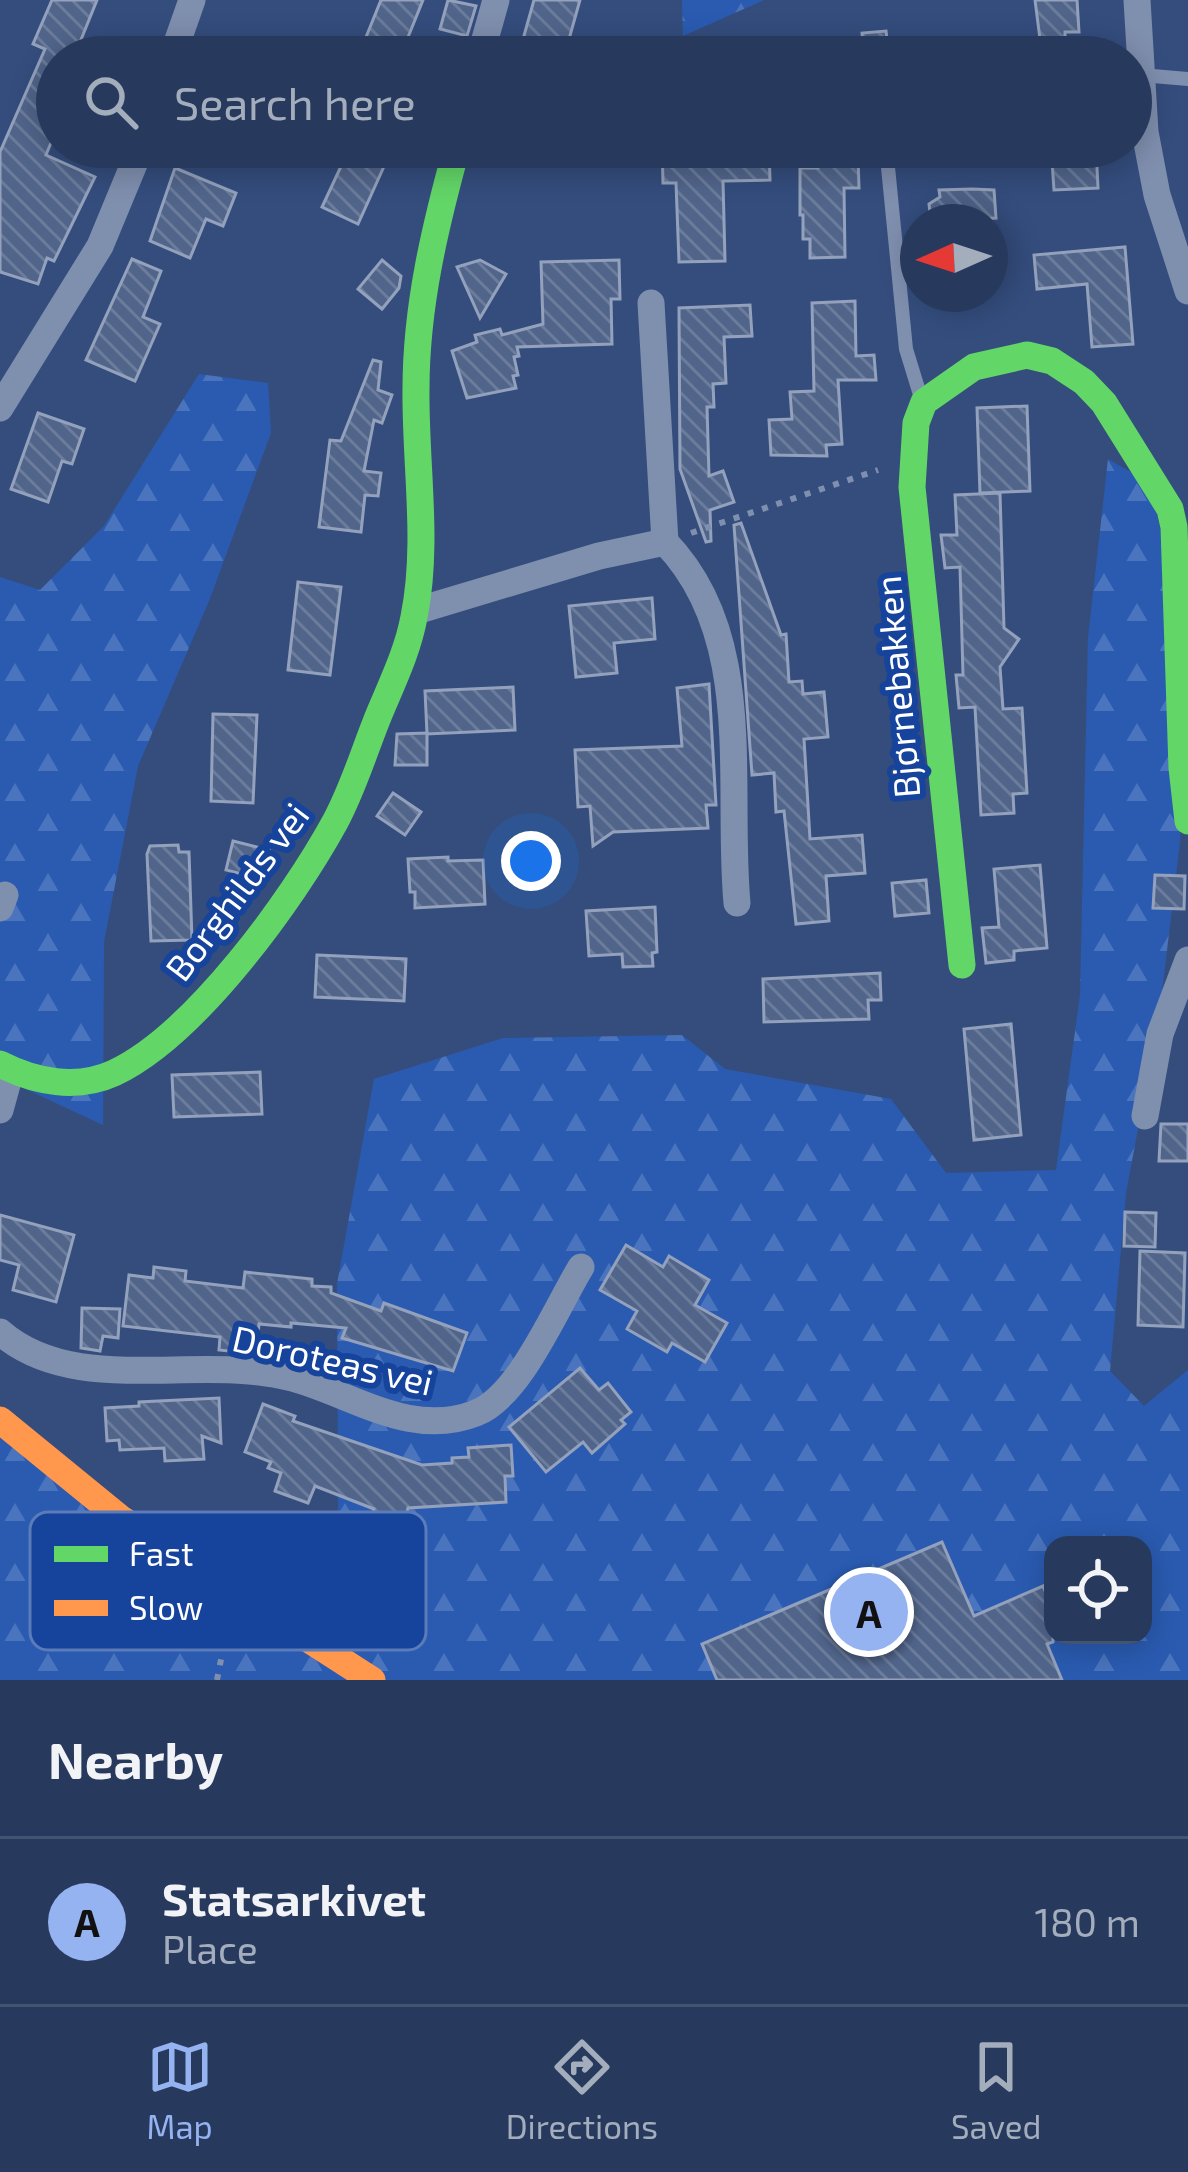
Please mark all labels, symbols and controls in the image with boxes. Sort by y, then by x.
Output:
search box [36,36,1152,168]
icon: search [78,69,144,135]
text: Search here [174,75,416,129]
north arrow [900,204,1008,312]
street label: Bjørnebakken [865,574,927,800]
street label: Borghilds vei [155,794,317,988]
your location [501,831,561,891]
street label: Doroteas vei [229,1315,437,1403]
legend [30,1512,426,1650]
text: Fast [129,1533,193,1573]
map controls [1044,1536,1152,1644]
button: locate [1044,1536,1152,1644]
pin: A [830,1567,908,1657]
text: Slow [129,1587,203,1627]
text: Nearby [48,1728,223,1789]
text: Statsarkivet [162,1871,426,1925]
text: A [74,1898,100,1945]
text: 180 m [1034,1898,1140,1945]
text: Place [162,1925,258,1972]
tab: Map [147,2034,213,2146]
tab: Directions [506,2034,658,2146]
tab: Saved [951,2034,1041,2146]

